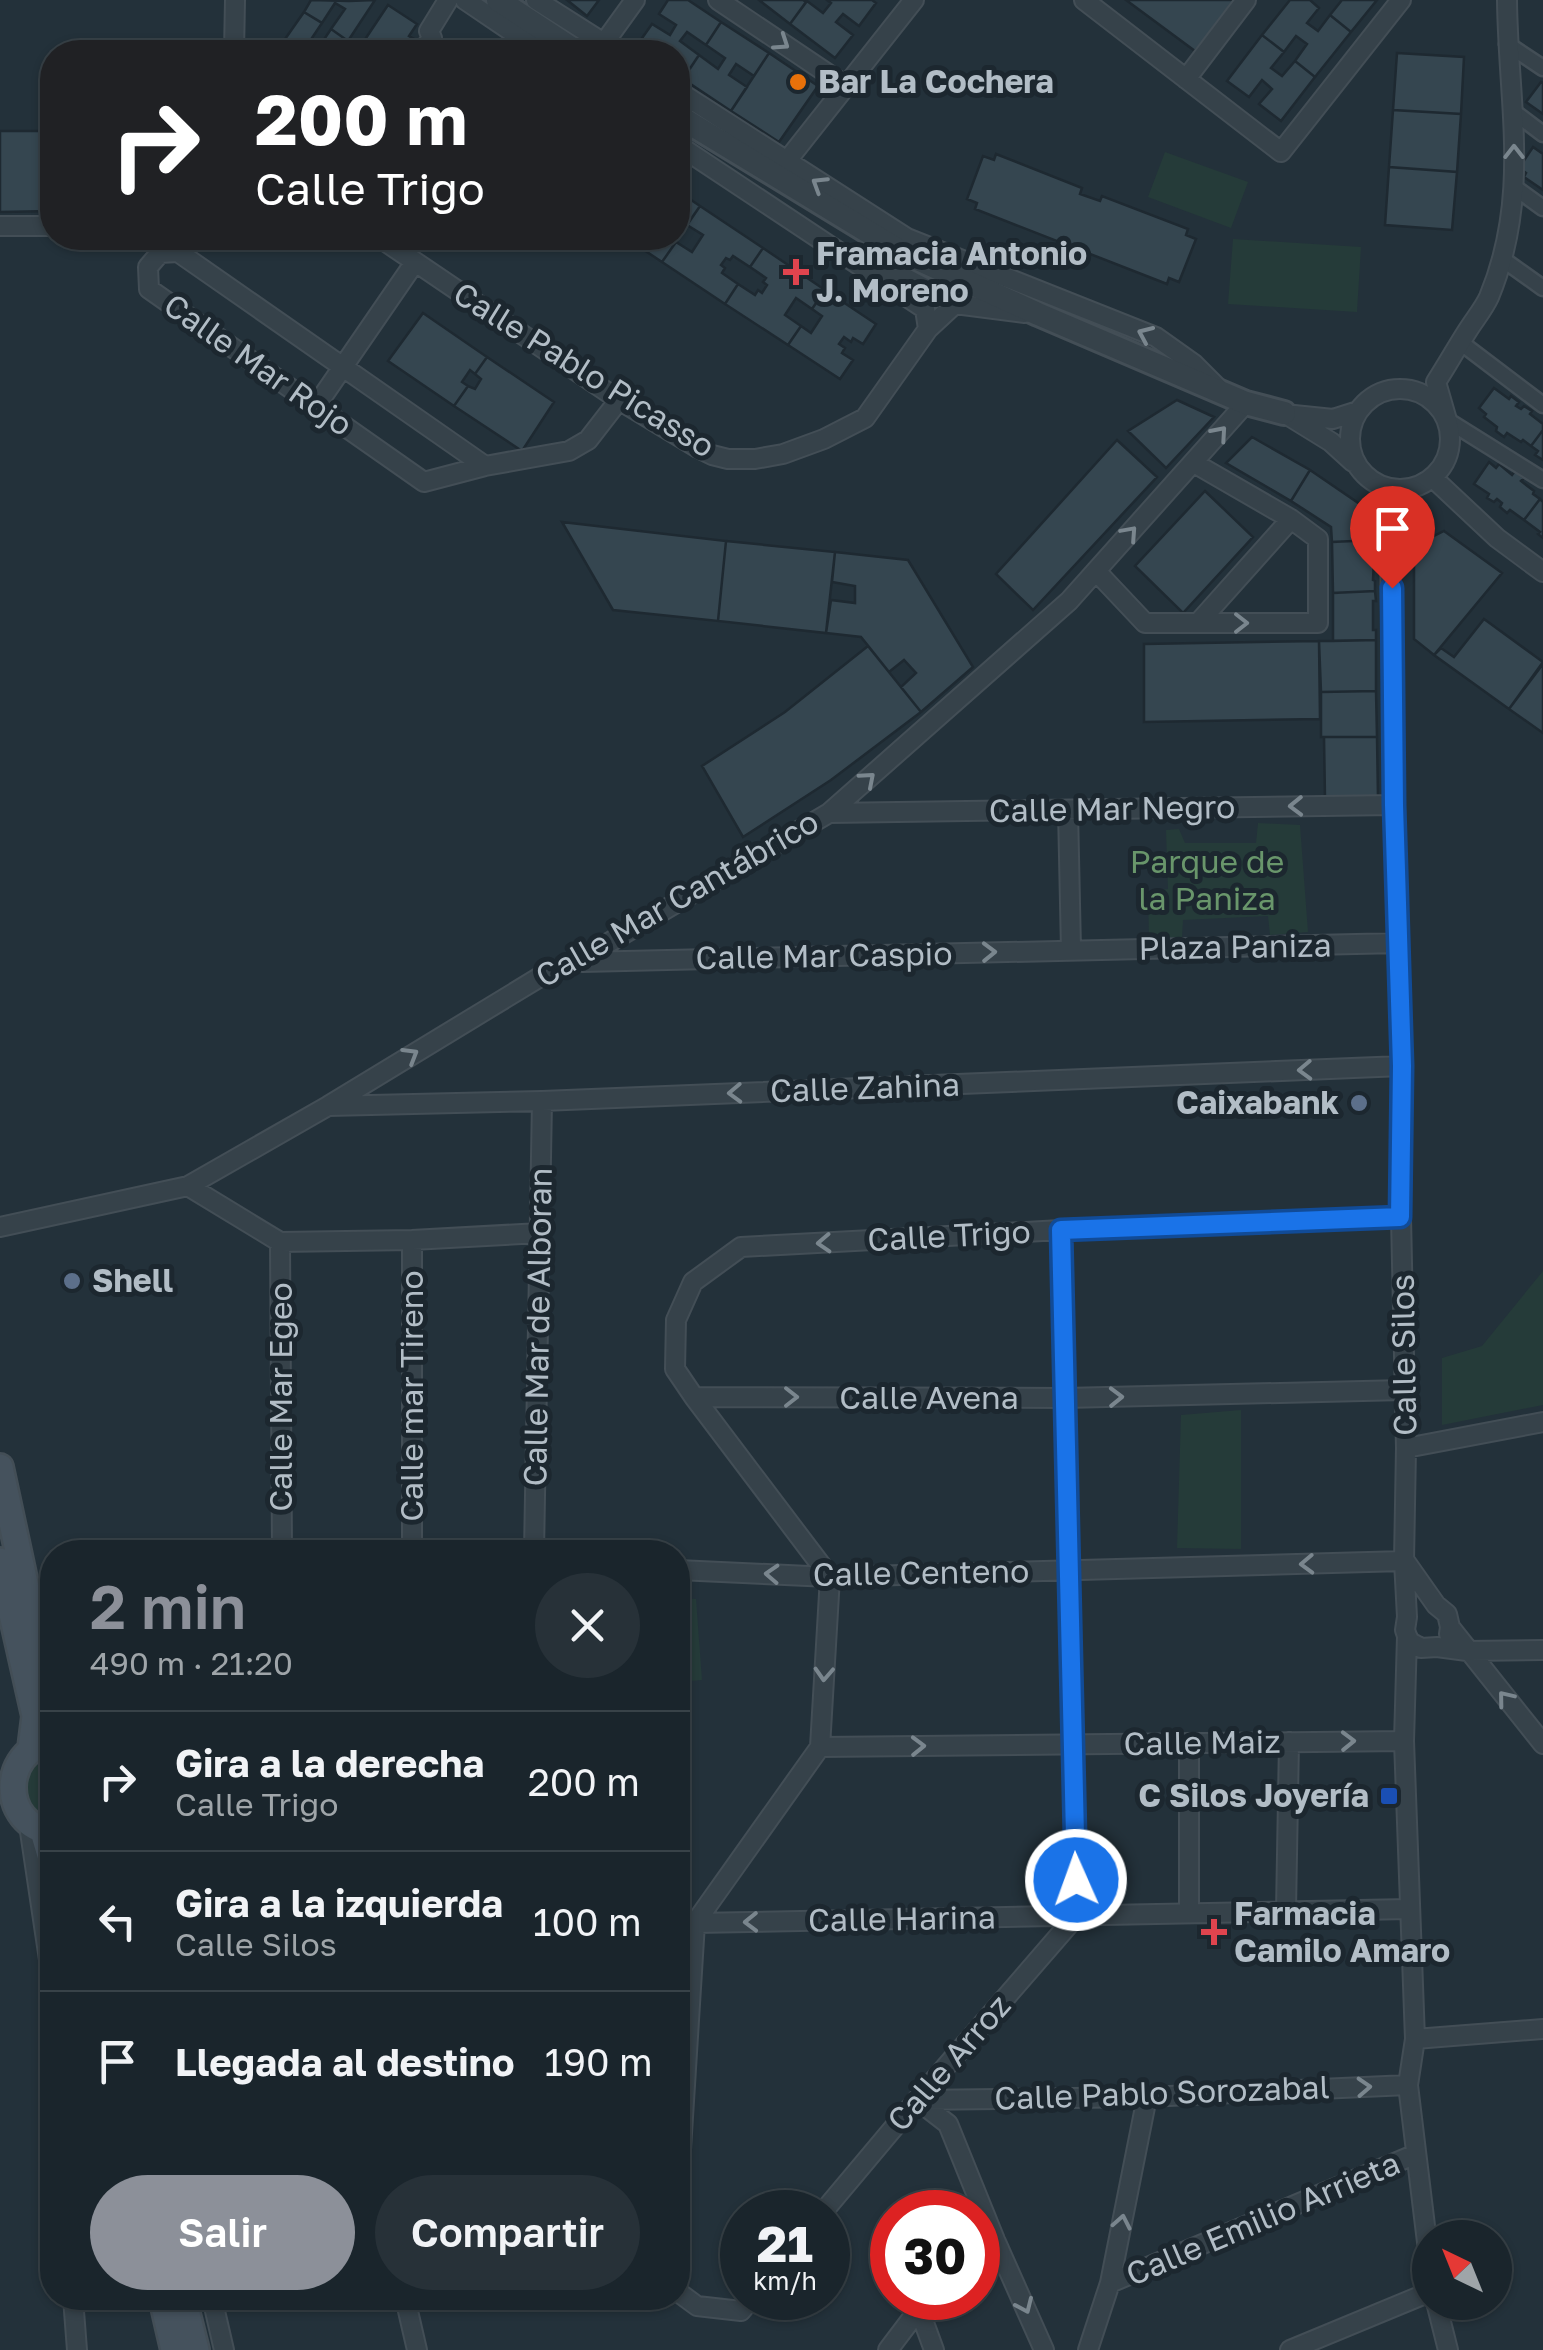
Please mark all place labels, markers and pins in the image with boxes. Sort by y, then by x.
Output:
place label: Bar La Cochera [818,62,1054,100]
marker: Bar La Cochera [787,71,809,93]
place label: Framacia Antonio J. Moreno [816,234,1087,309]
marker: Framacia Antonio J. Moreno [785,261,807,283]
pin [1350,486,1435,589]
place label: Caixabank [1176,1083,1339,1121]
marker: Caixabank [1348,1092,1370,1114]
place label: Shell [92,1261,173,1299]
marker: Shell [61,1270,83,1292]
place label: C Silos Joyería [1138,1776,1369,1814]
marker: C Silos Joyería [1378,1785,1400,1807]
place label: Farmacia Camilo Amaro [1234,1894,1450,1969]
marker: Farmacia Camilo Amaro [1203,1921,1225,1943]

